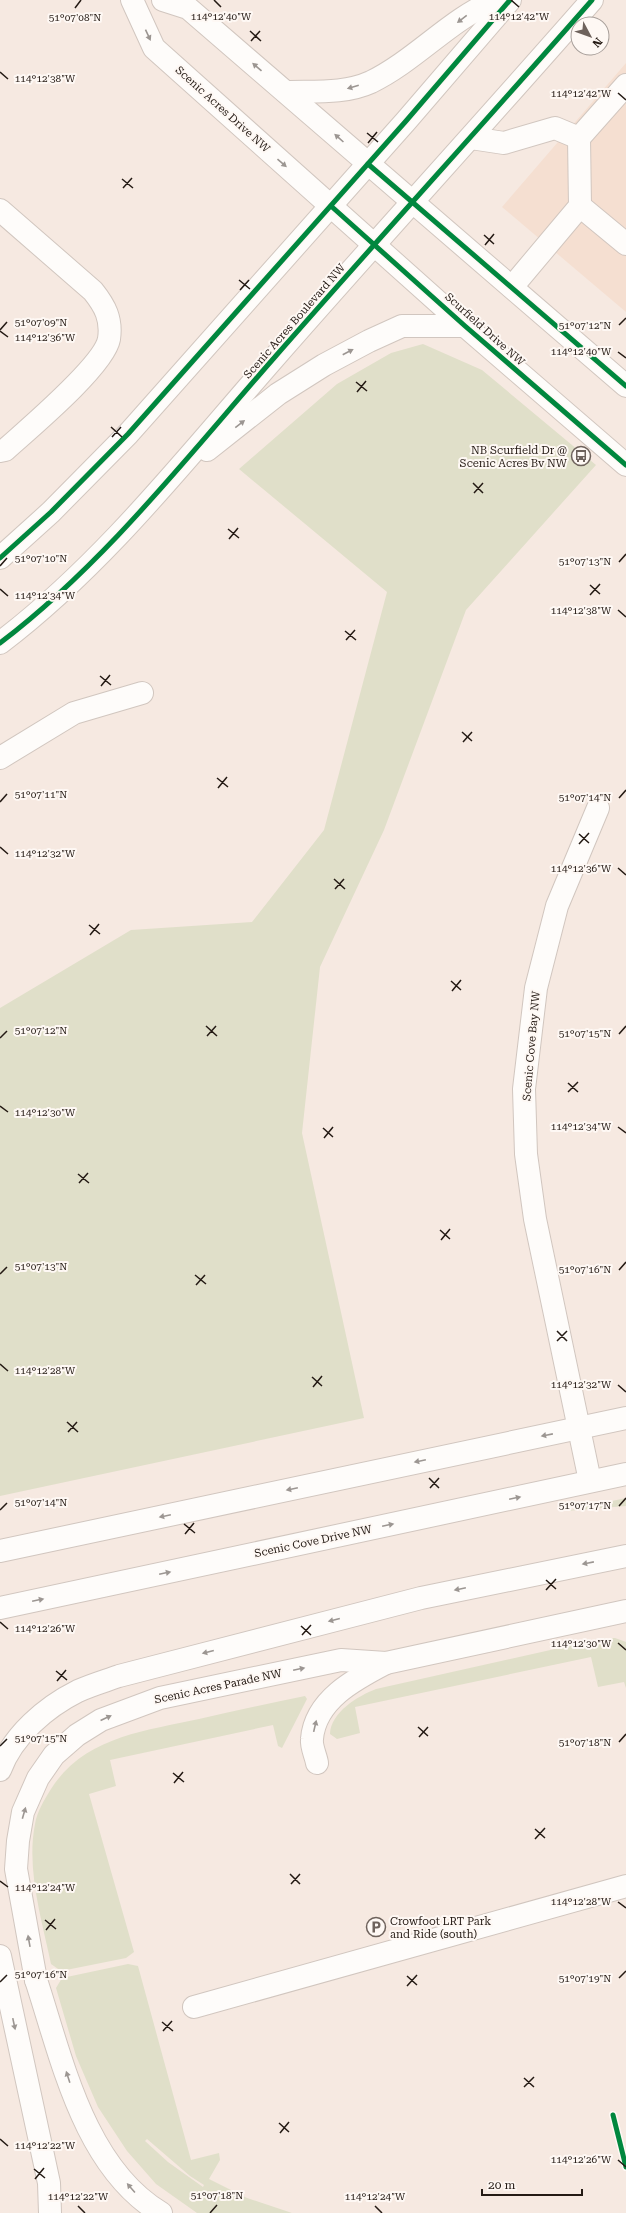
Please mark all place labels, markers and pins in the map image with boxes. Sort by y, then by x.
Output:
place label: NB Scurfield Dr @ Scenic Acres Bv NW [460,444,568,470]
bus stop icon: NB Scurfield Dr @ Scenic Acres Bv NW [570,445,592,467]
place label: Crowfoot LRT Park and Ride (south) [390,1915,491,1941]
parking icon: Crowfoot LRT Park and Ride (south) [365,1916,387,1938]

